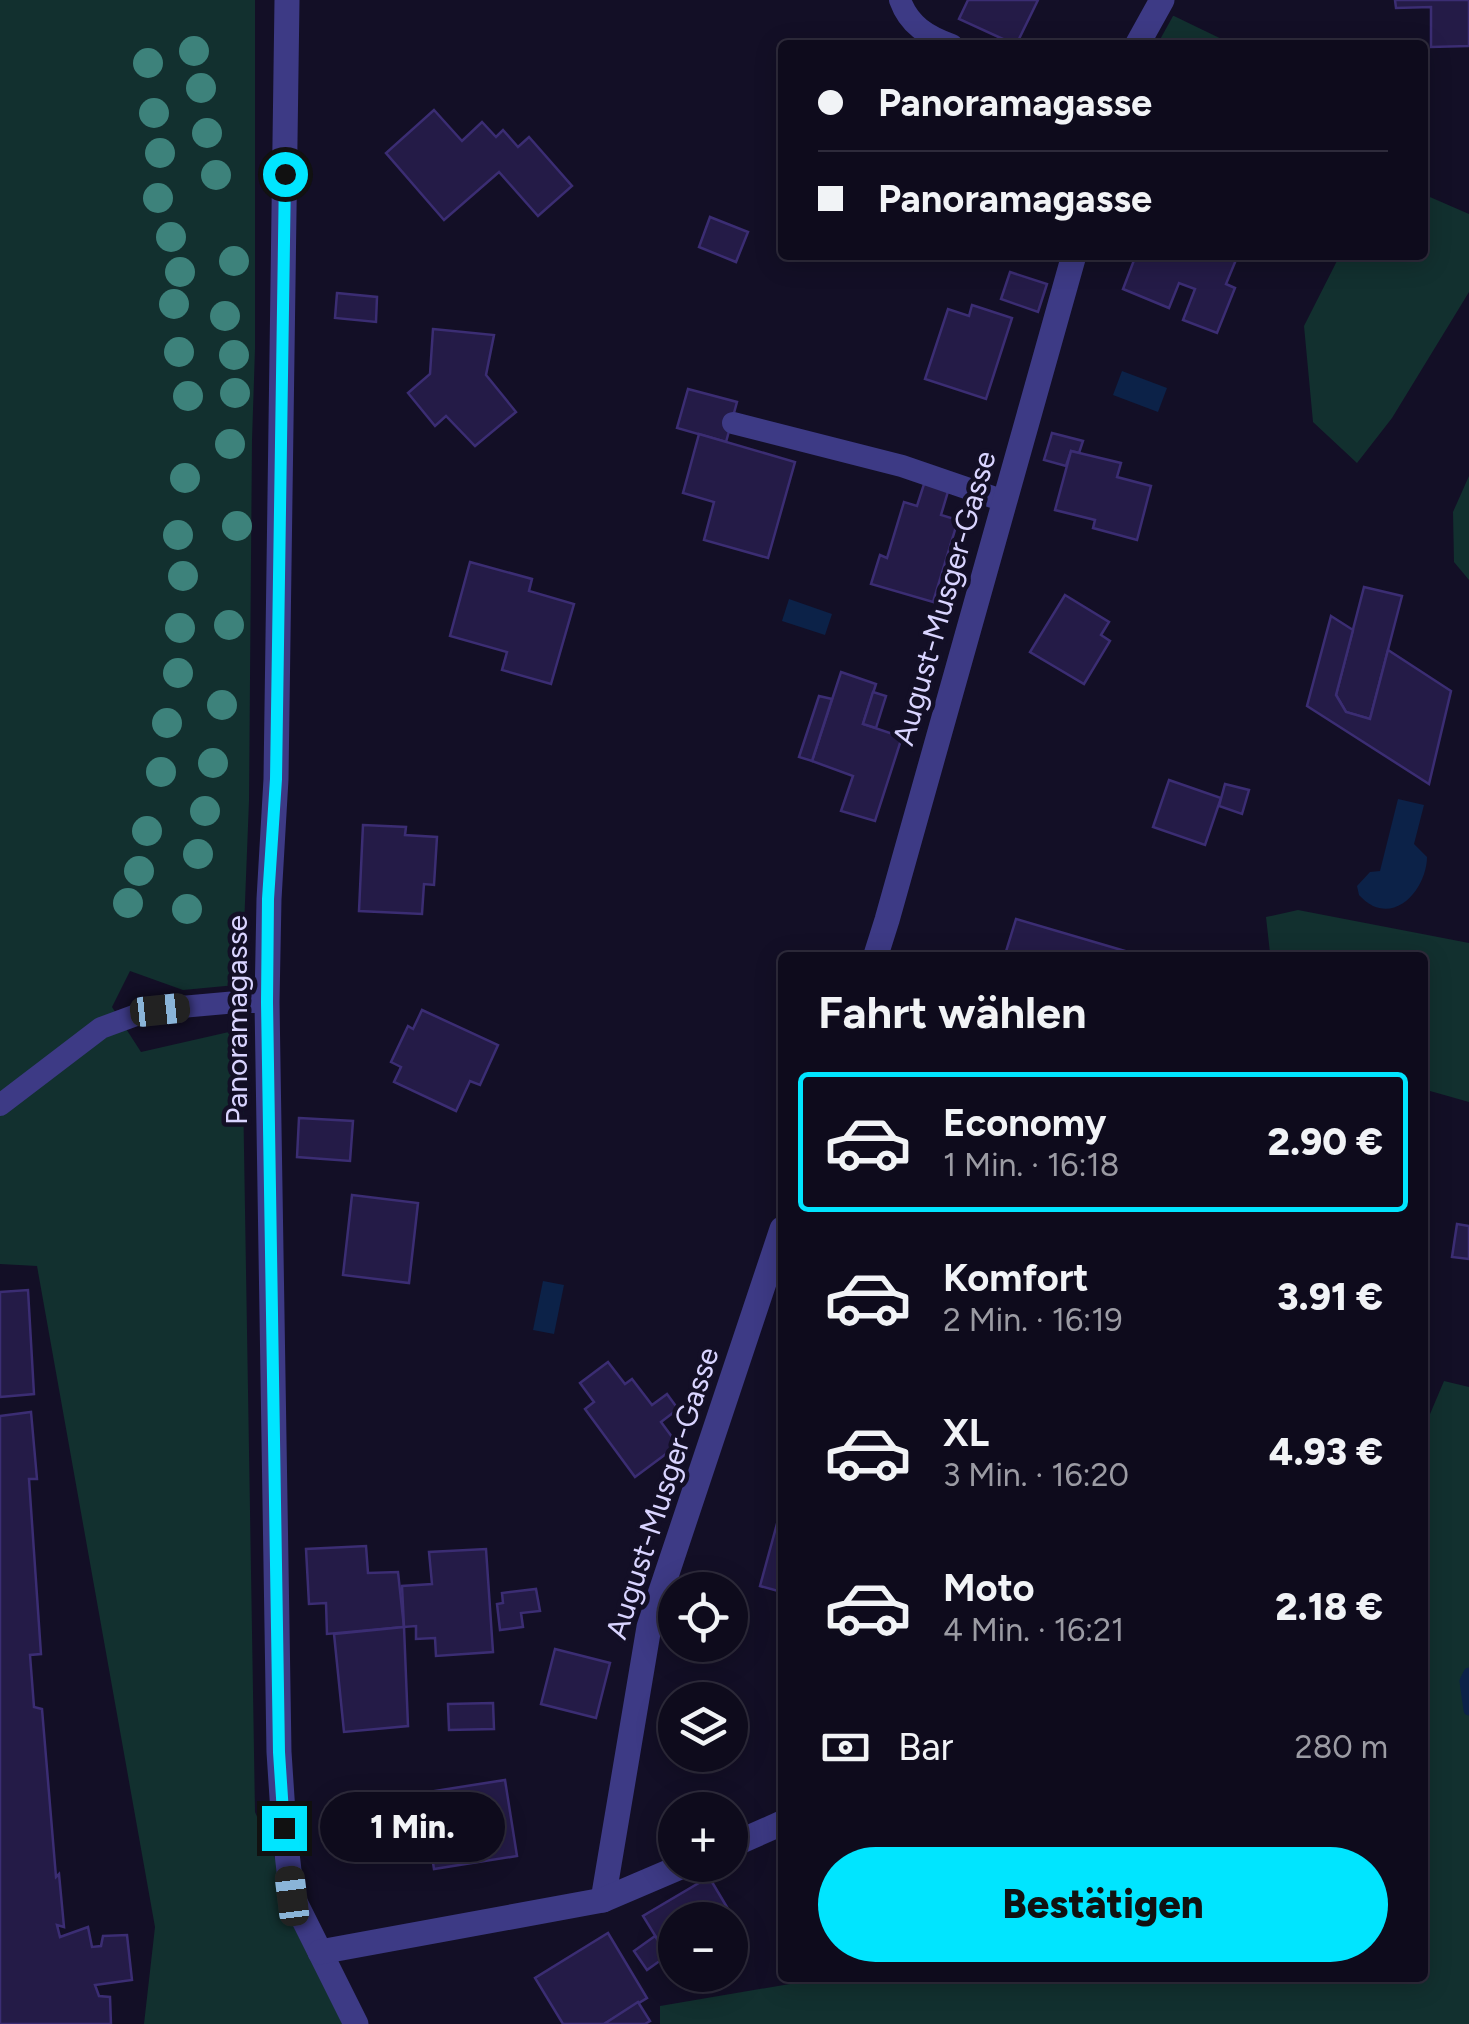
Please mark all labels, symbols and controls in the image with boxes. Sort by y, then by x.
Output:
text: Panoramagasse [878,80,1152,126]
route start [263,152,308,197]
text: Panoramagasse [878,176,1152,222]
street label: August-Musger-Gasse [884,447,1004,749]
street label: Panoramagasse [218,915,255,1125]
text: Fahrt wählen [818,985,1087,1039]
car [129,992,191,1028]
icon: car [823,1097,913,1187]
text: Economy [943,1100,1106,1146]
text: 2.90 € [1268,1119,1383,1165]
text: 1 Min. · 16:18 [943,1146,1119,1184]
icon: car [823,1252,913,1342]
text: Komfort [943,1255,1089,1301]
text: 3.91 € [1277,1274,1383,1320]
text: 2 Min. · 16:19 [943,1301,1123,1339]
street label: August-Musger-Gasse [597,1343,727,1643]
icon: car [823,1407,913,1497]
text: XL [943,1410,989,1456]
text: 4.93 € [1269,1429,1383,1475]
text: 3 Min. · 16:20 [943,1456,1129,1494]
icon: car [823,1562,913,1652]
text: Moto [943,1565,1035,1611]
map controls [658,1572,748,1992]
button: locate [658,1572,748,1662]
text: 2.18 € [1275,1584,1383,1630]
text: 4 Min. · 16:21 [943,1611,1124,1649]
button: layers [658,1682,748,1772]
icon: cash [818,1720,873,1775]
text: Bar [898,1724,953,1770]
text: 280 m [1295,1728,1388,1766]
button: + [658,1792,748,1882]
callout: 1 Min. [319,1793,504,1863]
route end [262,1806,307,1851]
text: 1 Min. [370,1808,455,1846]
button: Bestätigen [818,1847,1388,1962]
car [273,1864,311,1928]
button: − [658,1902,748,1992]

